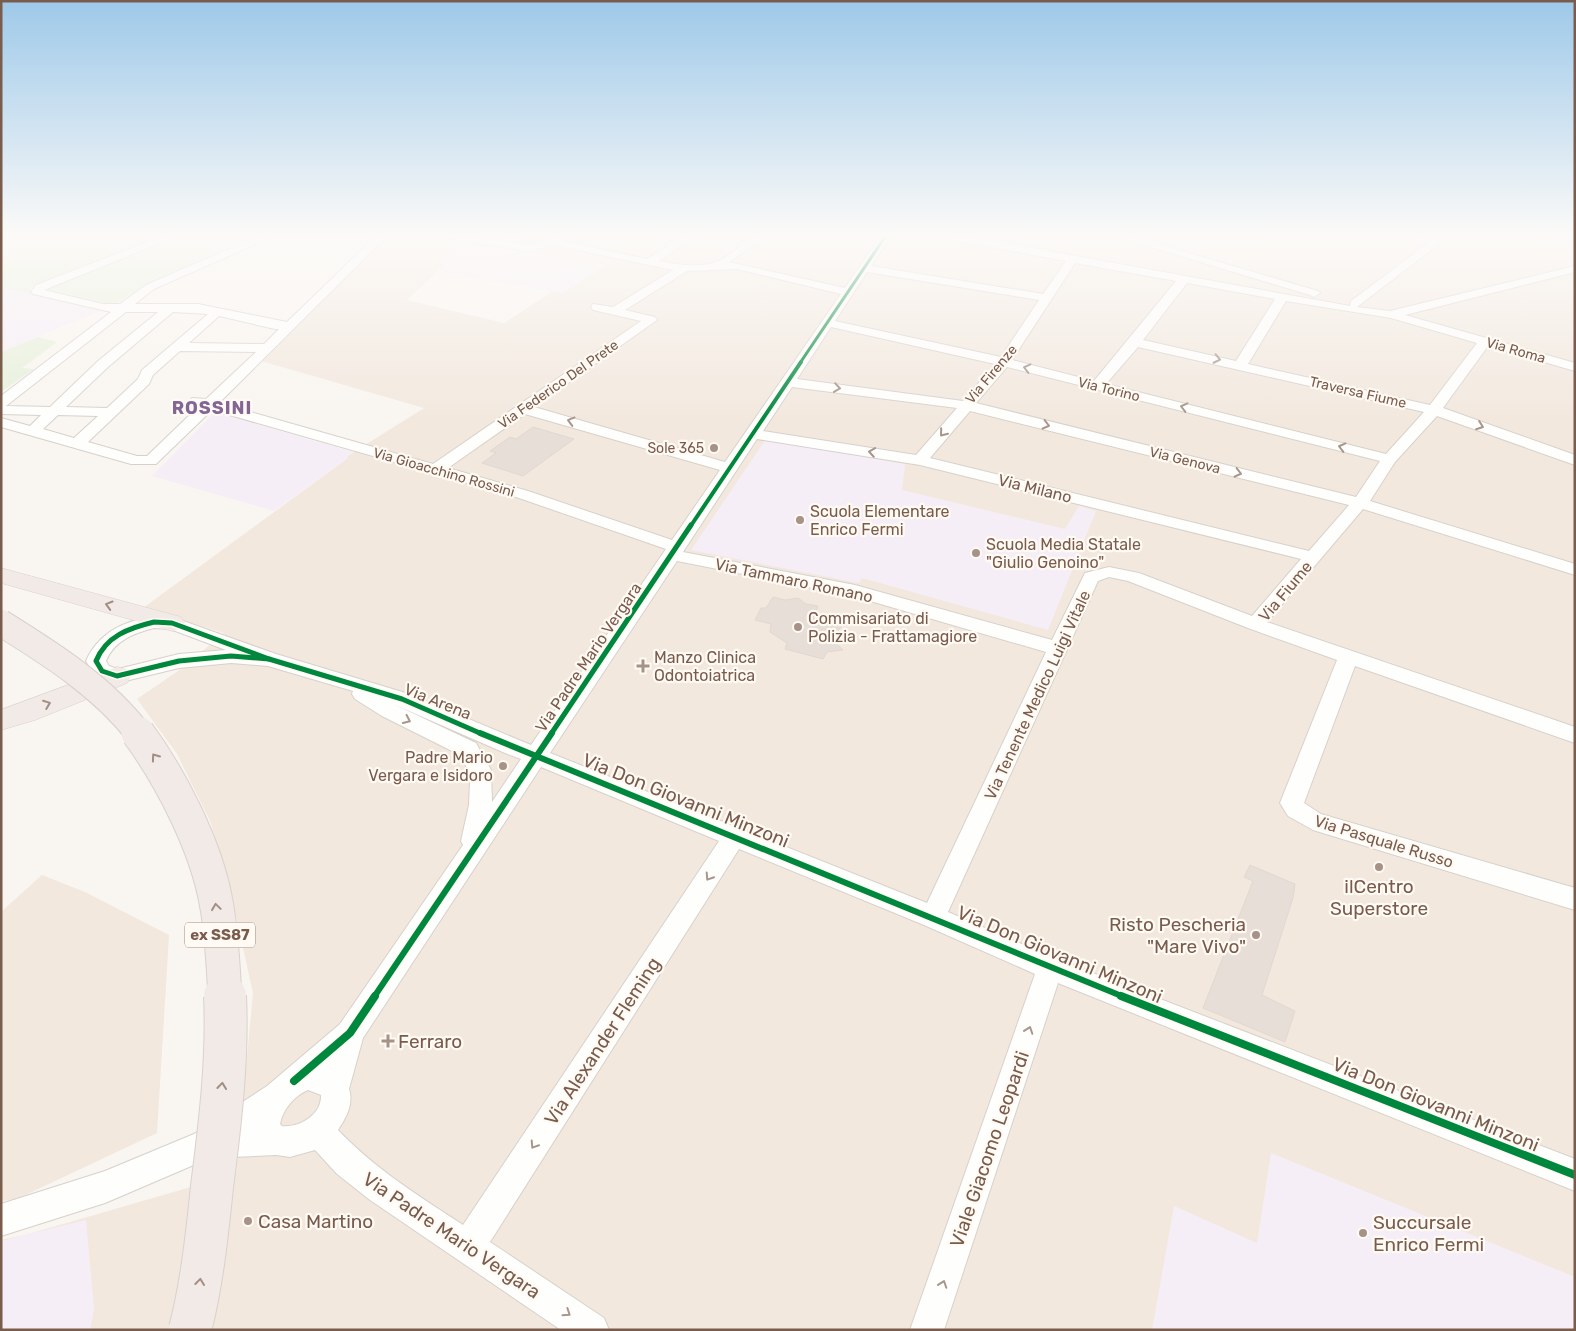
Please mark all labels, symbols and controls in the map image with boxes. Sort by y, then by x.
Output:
street label: Via Roma [1484,334,1548,367]
street label: Via Federico Del Prete [495,336,622,432]
street label: Via Firenze [962,341,1021,407]
one-way arrow [1213,353,1221,364]
one-way arrow [1022,363,1031,374]
street label: Traversa Fiume [1308,373,1408,412]
street label: Via Torino [1076,374,1142,405]
one-way arrow [833,382,841,393]
district label: ROSSINI [172,397,252,419]
one-way arrow [1181,403,1189,413]
one-way arrow [566,416,575,427]
one-way arrow [1042,420,1050,430]
one-way arrow [1475,420,1484,430]
one-way arrow [939,427,948,436]
place label: Sole 365 [647,440,704,457]
marker: Sole 365 [708,442,720,454]
one-way arrow [1337,442,1346,453]
street label: Via Genova [1148,443,1222,478]
street label: Via Gioacchino Rossini [371,444,517,501]
one-way arrow [868,448,877,458]
one-way arrow [1234,467,1243,478]
street label: Via Milano [996,470,1074,507]
place label: Scuola Elementare Enrico Fermi [810,502,950,539]
marker: Scuola Elementare Enrico Fermi [794,514,806,526]
place label: Scuola Media Statale "Giulio Genoino" [986,535,1141,572]
marker: Scuola Media Statale "Giulio Genoino" [970,547,982,559]
street label: Via Tammaro Romano [713,554,875,607]
street label: Via Fiume [1255,557,1316,625]
street label: Via Padre Mario Vergara [531,579,646,736]
street label: Via Tenente Medico Luigi Vitale [980,587,1094,803]
one-way arrow [105,600,113,610]
place label: Commisariato di Polizia - Frattamagiore [808,609,977,646]
marker: Commisariato di Polizia - Frattamagiore [792,621,804,633]
place label: Manzo Clinica Odontoiatrica [654,648,756,685]
marker: Manzo Clinica Odontoiatrica [636,659,650,673]
street label: Via Arena [401,679,474,724]
one-way arrow [43,700,51,710]
one-way arrow [402,713,411,724]
place label: Padre Mario Vergara e Isidoro [368,748,493,785]
street label: Via Don Giovanni Minzoni [579,748,793,853]
one-way arrow [152,753,161,763]
marker: Padre Mario Vergara e Isidoro [497,760,509,772]
street label: Via Pasquale Russo [1312,811,1456,872]
marker: ilCentro Superstore [1373,861,1385,873]
one-way arrow [705,871,715,880]
place label: ilCentro Superstore [1330,875,1428,920]
street label: Via Don Giovanni Minzoni [954,901,1166,1008]
one-way arrow [211,902,222,910]
place label: Risto Pescheria "Mare Vivo" [1109,913,1246,958]
road number: ex SS87 [185,922,255,948]
marker: Risto Pescheria "Mare Vivo" [1250,929,1262,941]
street label: Via Alexander Fleming [540,953,665,1130]
one-way arrow [1023,1027,1033,1035]
place label: Ferraro [398,1030,462,1053]
marker: Ferraro [382,1035,394,1047]
street label: Viale Giacomo Leopardi [945,1048,1034,1250]
street label: Via Don Giovanni Minzoni [1329,1052,1543,1157]
one-way arrow [216,1081,227,1089]
one-way arrow [531,1140,541,1149]
street label: Via Padre Mario Vergara [359,1167,545,1303]
place label: Casa Martino [258,1210,373,1233]
place label: Succursale Enrico Fermi [1373,1211,1484,1256]
marker: Casa Martino [242,1215,254,1227]
marker: Succursale Enrico Fermi [1357,1227,1369,1239]
one-way arrow [194,1278,205,1286]
one-way arrow [937,1280,947,1288]
one-way arrow [561,1307,571,1316]

